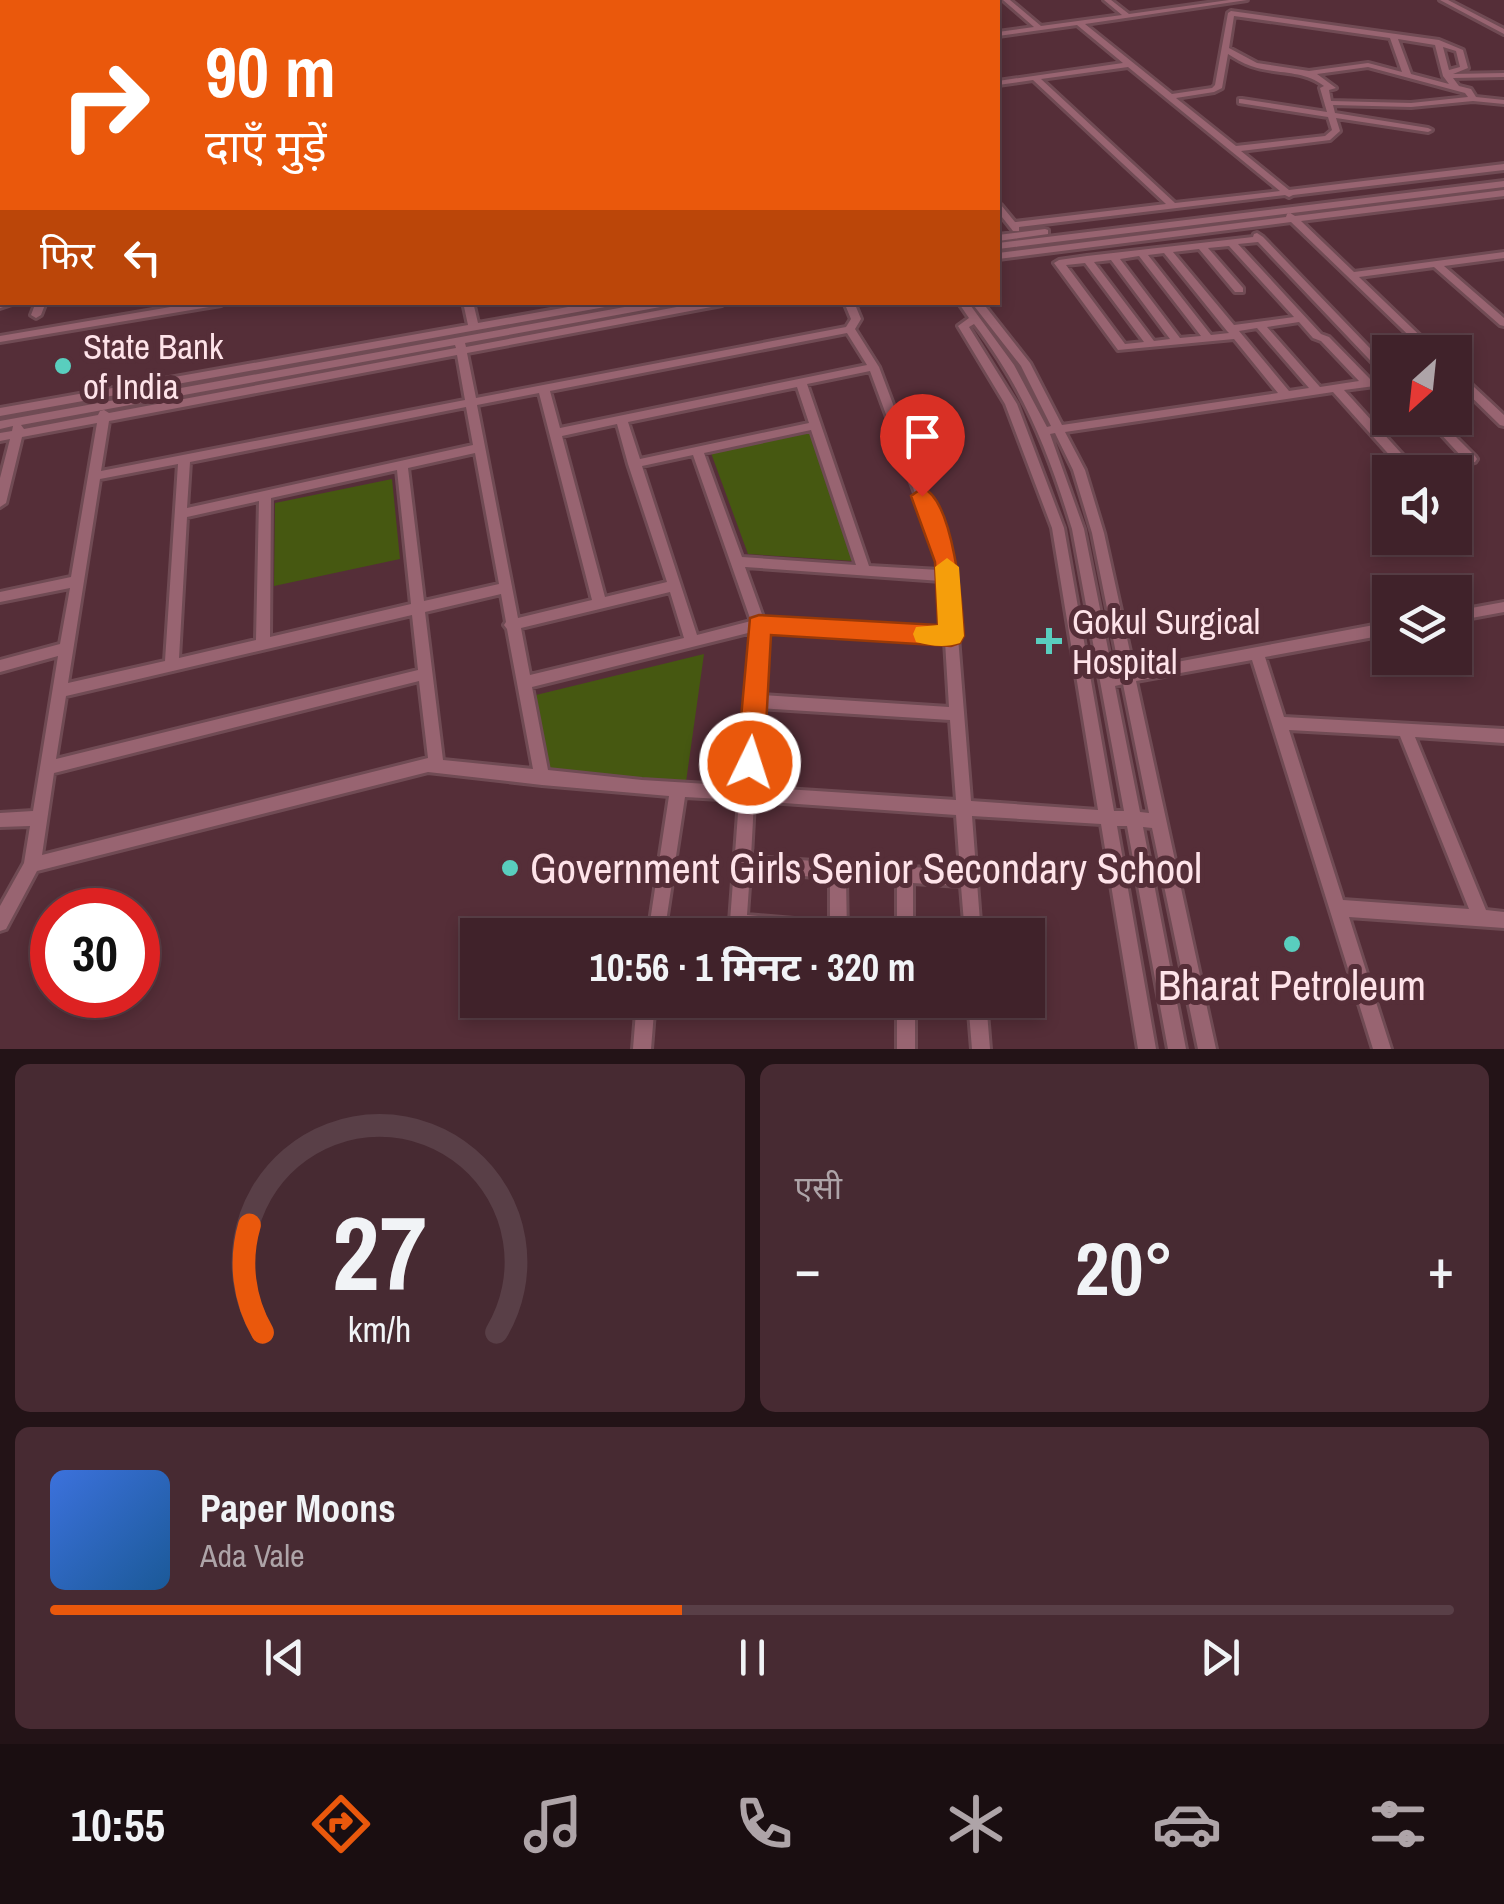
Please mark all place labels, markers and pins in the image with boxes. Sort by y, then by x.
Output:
place label: State Bank of India [83,323,224,410]
marker: State Bank of India [52,355,74,377]
pin [880,394,965,497]
place label: Gokul Surgical Hospital [1072,598,1260,685]
marker: Gokul Surgical Hospital [1036,628,1062,654]
place label: Government Girls Senior Secondary School [530,840,1202,896]
marker: Government Girls Senior Secondary School [499,857,521,879]
marker: Bharat Petroleum [1281,933,1303,955]
place label: Bharat Petroleum [1158,957,1426,1013]

